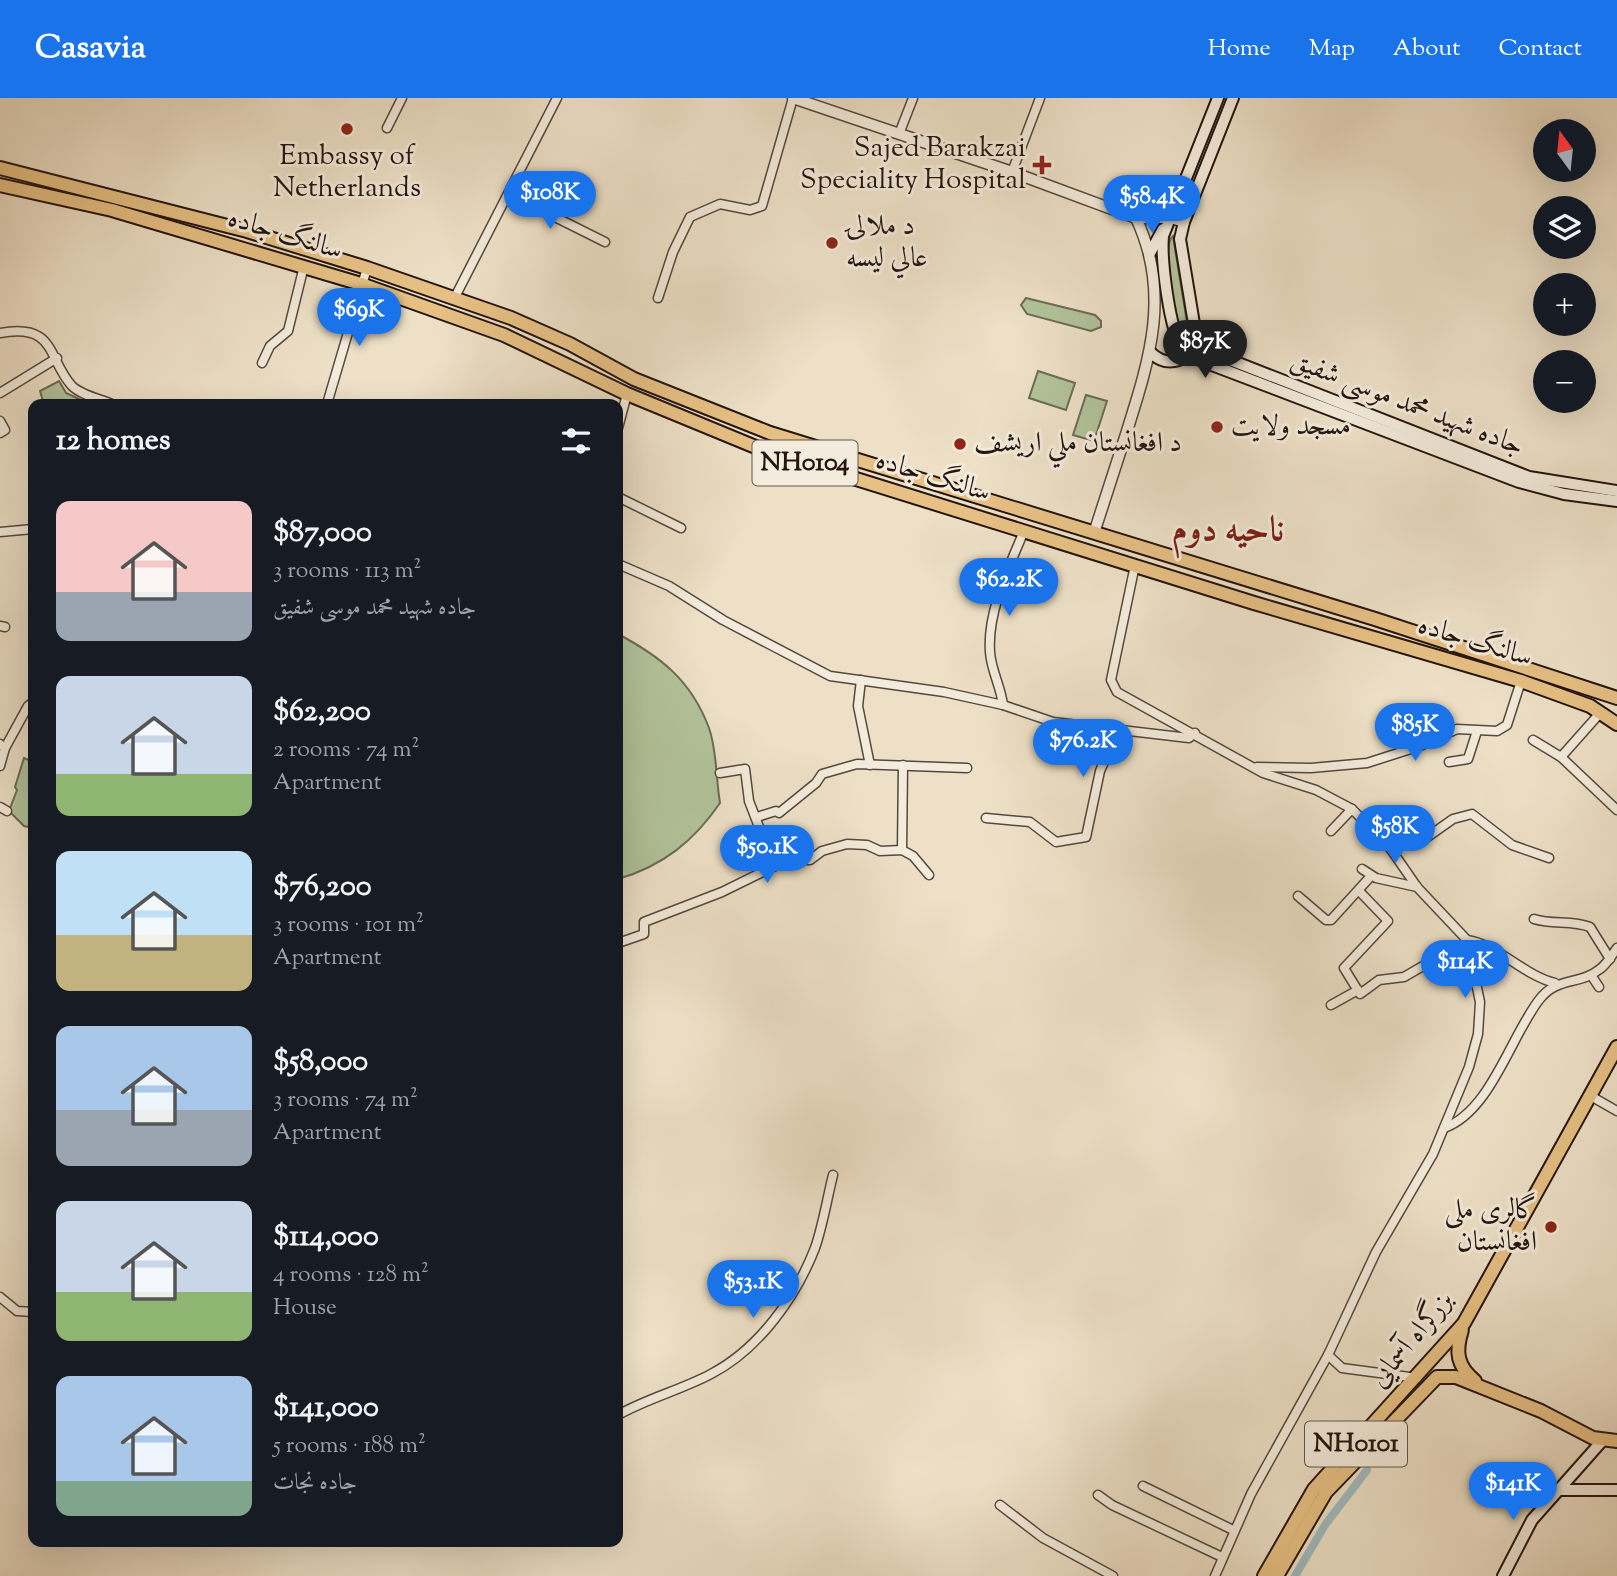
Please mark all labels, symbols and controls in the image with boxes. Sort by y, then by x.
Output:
text: Casavia [35,25,146,73]
text: Home [1208,32,1271,66]
text: Map [1309,32,1355,66]
text: About [1393,32,1460,66]
text: Contact [1498,32,1582,66]
north arrow [1533,119,1596,182]
map controls [1533,119,1596,413]
marker: Embassy of Netherlands [339,121,355,137]
place label: Sajed Barakzai Speciality Hospital [800,129,1026,201]
place label: Embassy of Netherlands [273,137,421,209]
marker: Sajed Barakzai Speciality Hospital [1032,155,1052,175]
pin: $108K [501,172,599,231]
pin: $58.4K [1095,176,1209,235]
text: $108K [520,177,580,210]
text: $58.4K [1119,181,1185,214]
button: layers [1533,196,1596,259]
street label: سالنگ جاده [223,199,347,271]
place label: د ملالۍ عالي لیسه [844,207,928,279]
marker: د ملالۍ عالي لیسه [824,235,840,251]
button: + [1533,273,1596,336]
pin: $69K [318,288,400,348]
text: $69K [333,294,385,327]
pin: $87K [1164,320,1246,380]
text: $87K [1179,326,1231,359]
street label: جاده شهید محمد موسی شفیق [1284,341,1530,467]
button: − [1533,350,1596,413]
place label: مسجد ولایت [1231,407,1351,447]
marker: مسجد ولایت [1209,419,1225,435]
text: 12 homes [56,420,171,463]
icon: filters [557,422,595,460]
place label: د افغانستان ملي اریشف [974,424,1182,468]
marker: د افغانستان ملي اریشف [952,436,968,452]
road number: NH0104 [752,440,858,486]
street label: سالنگ جاده [871,441,995,513]
district label: ناحیه دوم [1172,506,1284,559]
text: $87,000 [273,512,372,555]
icon: home [112,529,196,613]
text: 3 rooms · 113 m² [273,555,421,588]
pin: $62.2K [952,559,1066,618]
text: $62.2K [975,564,1043,597]
text: جاده شهید محمد موسی شفیق [273,592,476,625]
street label: سالنگ جاده [1413,606,1537,678]
text: $62,200 [273,691,371,734]
icon: home [112,704,196,788]
pin: $85K [1374,704,1456,763]
text: $85K [1391,709,1439,742]
pin: $76.2K [1026,720,1140,779]
text: $76.2K [1049,725,1117,758]
text: 2 rooms · 74 m² [273,734,419,767]
text: Apartment [273,767,382,800]
pin: $58K [1354,806,1436,865]
text: $58K [1371,811,1419,844]
pin: $50.1K [710,826,824,885]
text: $50.1K [736,831,798,864]
text: $76,200 [273,866,372,909]
icon: home [112,879,196,963]
text: 3 rooms · 101 m² [273,909,424,942]
pin: $114K [1416,940,1514,1000]
text: Apartment [273,942,382,975]
text: $114K [1437,946,1493,979]
text: $58,000 [273,1041,368,1084]
icon: home [112,1054,196,1138]
text: 3 rooms · 74 m² [273,1084,418,1117]
text: Apartment [273,1117,382,1150]
place label: گالری ملی افغانستان [1444,1191,1537,1263]
text: $114,000 [273,1216,379,1259]
marker: گالری ملی افغانستان [1543,1219,1559,1235]
icon: home [112,1229,196,1313]
text: 4 rooms · 128 m² [273,1259,429,1292]
pin: $53.1K [696,1260,810,1320]
text: $53.1K [723,1266,783,1299]
street label: بزرگراه آسمایی [1360,1282,1464,1397]
text: House [273,1292,337,1325]
text: $141,000 [273,1387,379,1430]
icon: home [112,1404,196,1488]
road number: NH0101 [1305,1422,1407,1466]
text: 5 rooms · 188 m² [273,1430,426,1463]
pin: $141K [1464,1462,1562,1522]
text: جاده نجات [273,1467,357,1500]
text: $141K [1485,1468,1541,1501]

